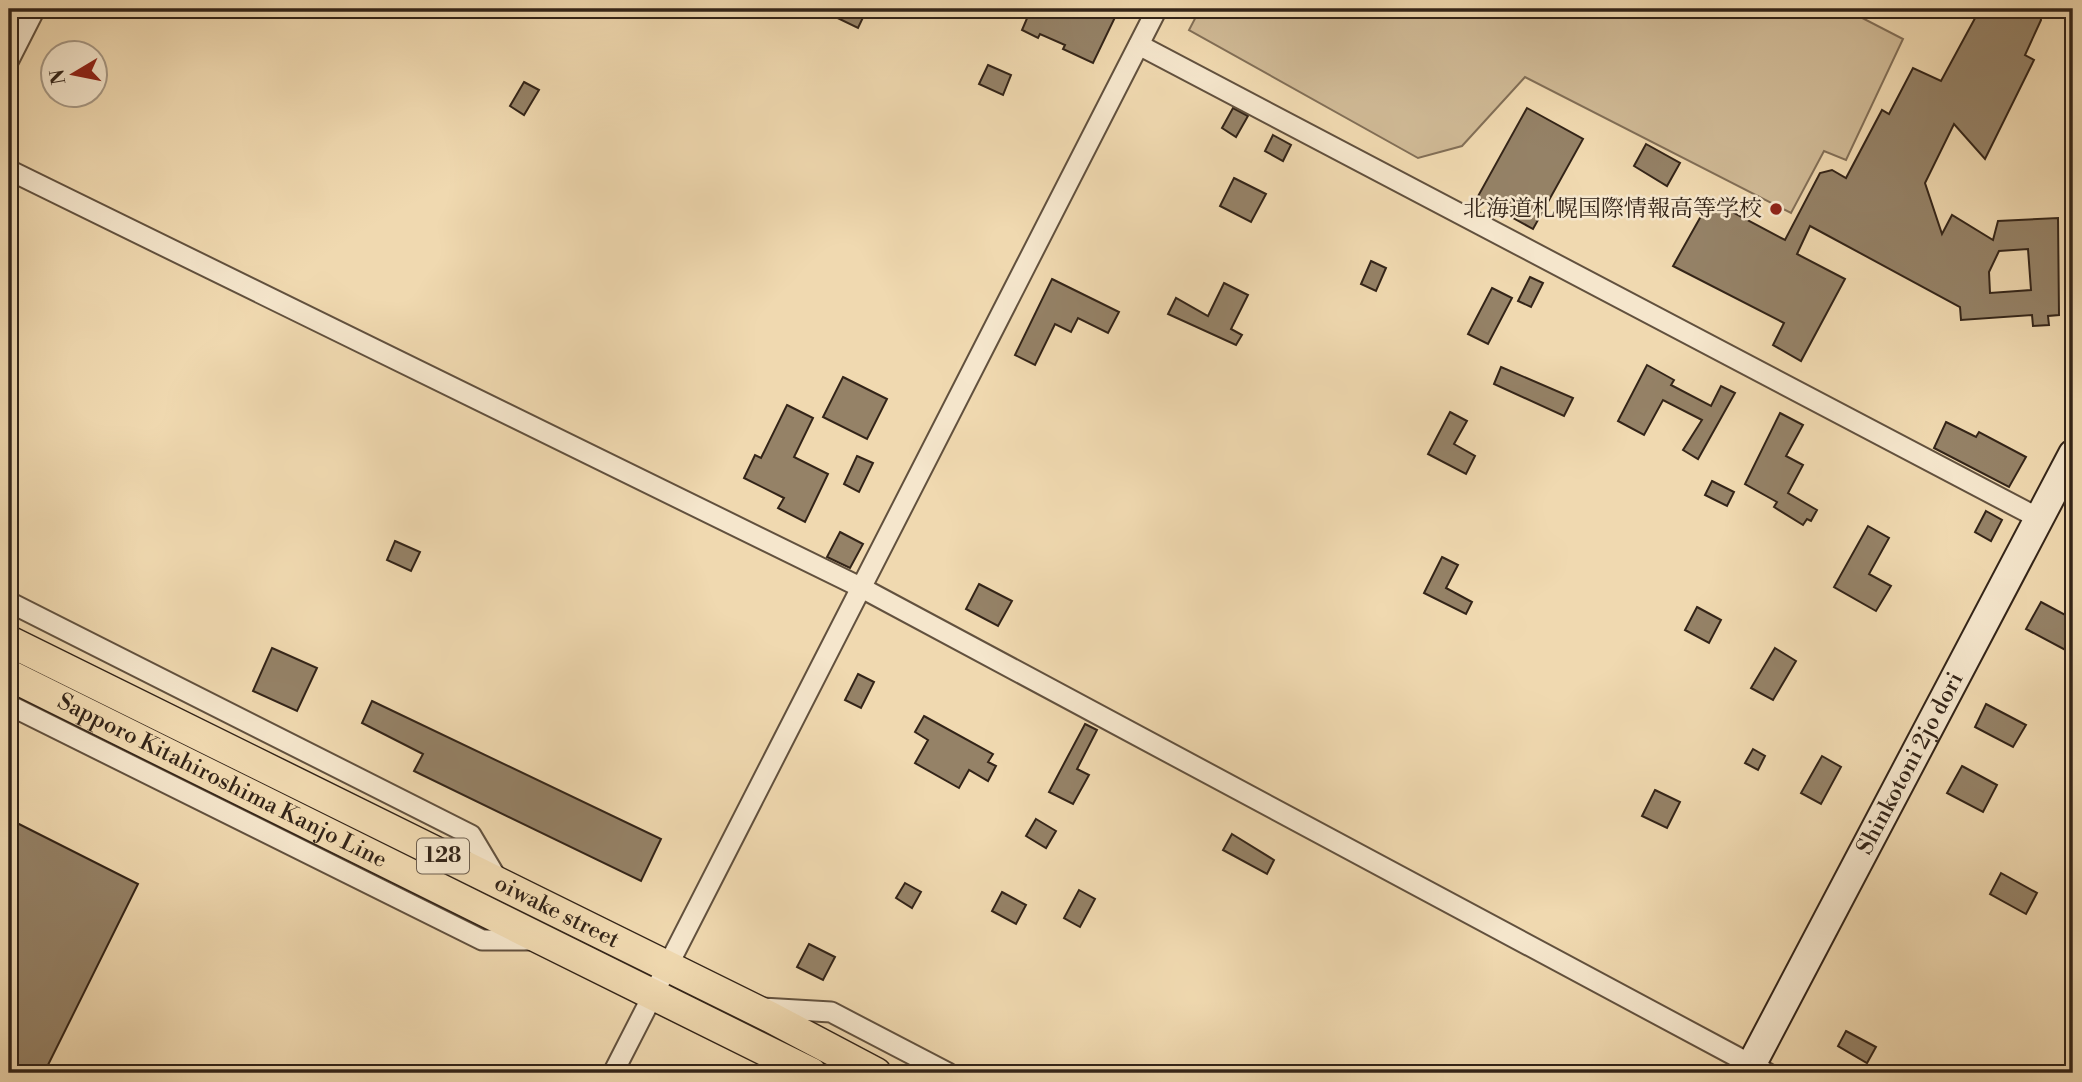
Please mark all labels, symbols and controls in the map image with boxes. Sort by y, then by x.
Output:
north arrow [38,38,108,108]
text: N [45,67,71,86]
place label: 北海道札幌国際情報高等学校 [1463,195,1762,223]
marker: 北海道札幌国際情報高等学校 [1768,201,1784,217]
street label: Shinkotoni 2jo dori [1851,667,1970,859]
street label: Sapporo Kitahiroshima Kanjo Line [53,687,392,874]
road number: 128 [417,838,469,874]
street label: oiwake street [490,869,624,954]

